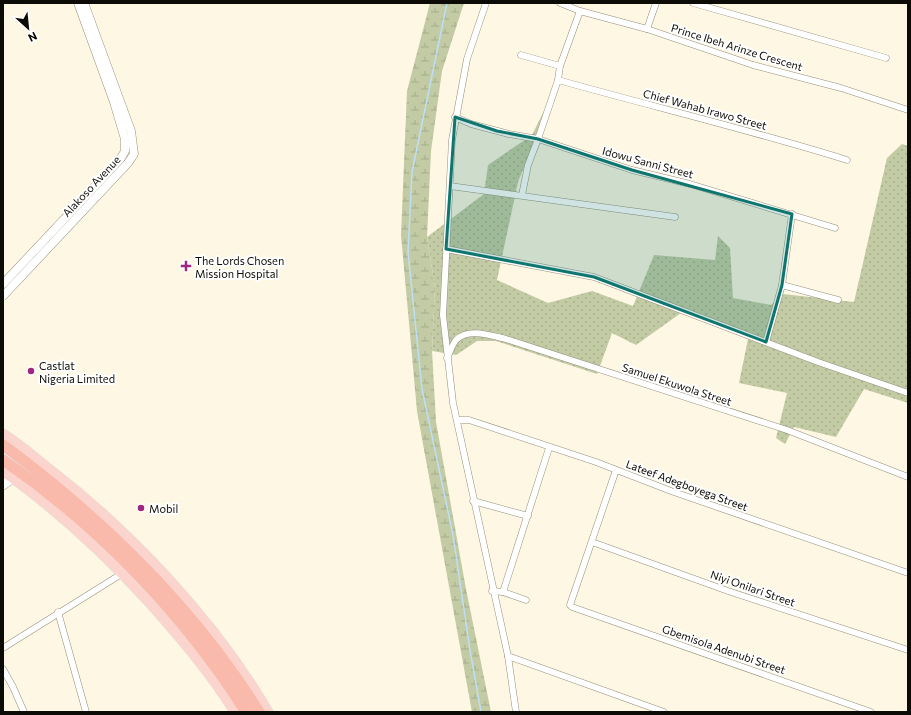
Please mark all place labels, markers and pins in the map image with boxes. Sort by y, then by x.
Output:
place label: The Lords Chosen Mission Hospital [195,254,284,280]
marker: The Lords Chosen Mission Hospital [180,260,192,272]
place label: Castlat Nigeria Limited [39,359,115,385]
marker: Castlat Nigeria Limited [26,366,36,376]
place label: Mobil [149,502,178,515]
marker: Mobil [136,503,146,513]

